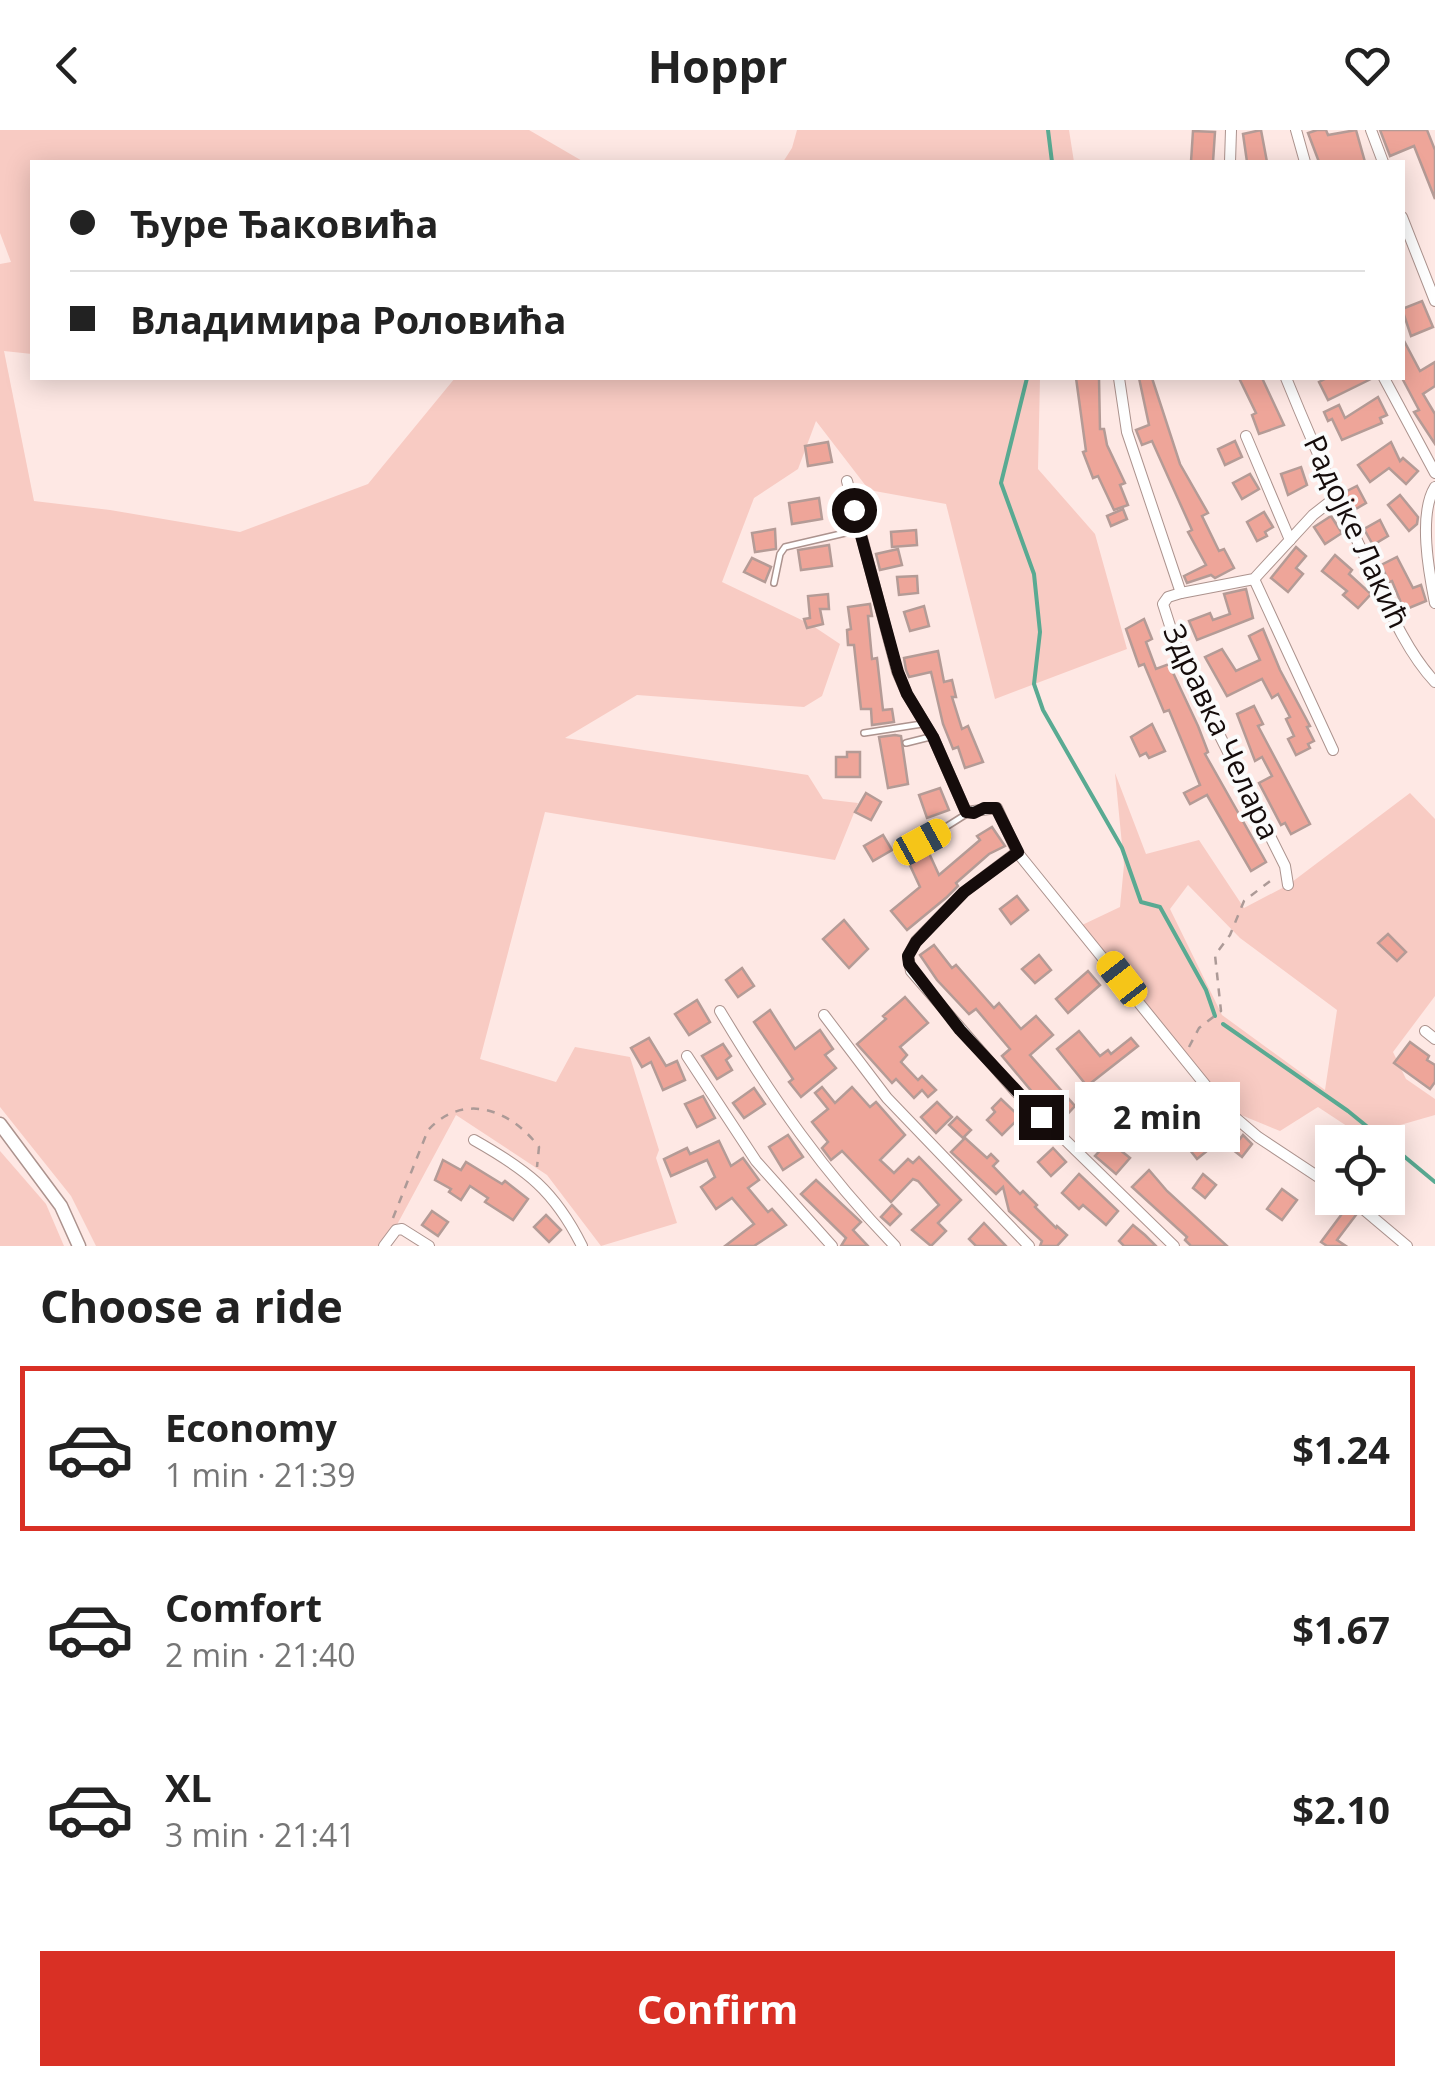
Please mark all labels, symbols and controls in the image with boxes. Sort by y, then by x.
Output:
text: Hoppr [648,35,787,96]
icon: back [40,38,95,93]
icon: heart [1340,38,1395,93]
text: Ђуре Ђаковића [130,197,438,249]
text: Владимира Роловића [130,293,567,345]
street label: Радојке Лакић [1295,428,1420,634]
route start [832,488,877,533]
street label: Здравка Челара [1154,617,1290,846]
car [888,814,956,870]
car [1092,946,1152,1012]
callout: 2 min [1076,1082,1241,1152]
route end [1019,1095,1064,1140]
text: 2 min [1113,1095,1202,1138]
map controls [1315,1125,1405,1215]
button: locate [1315,1125,1405,1215]
text: Choose a ride [40,1275,343,1336]
text: Economy [165,1401,337,1453]
icon: car [45,1404,135,1494]
text: $1.24 [1292,1423,1390,1475]
text: 1 min · 21:39 [165,1453,356,1496]
text: Comfort [165,1581,322,1633]
icon: car [45,1584,135,1674]
text: $1.67 [1292,1603,1390,1655]
text: 2 min · 21:40 [165,1633,356,1676]
text: XL [165,1761,212,1813]
icon: car [45,1764,135,1854]
text: $2.10 [1292,1783,1390,1835]
text: 3 min · 21:41 [165,1813,356,1856]
button: Confirm [40,1951,1395,2066]

